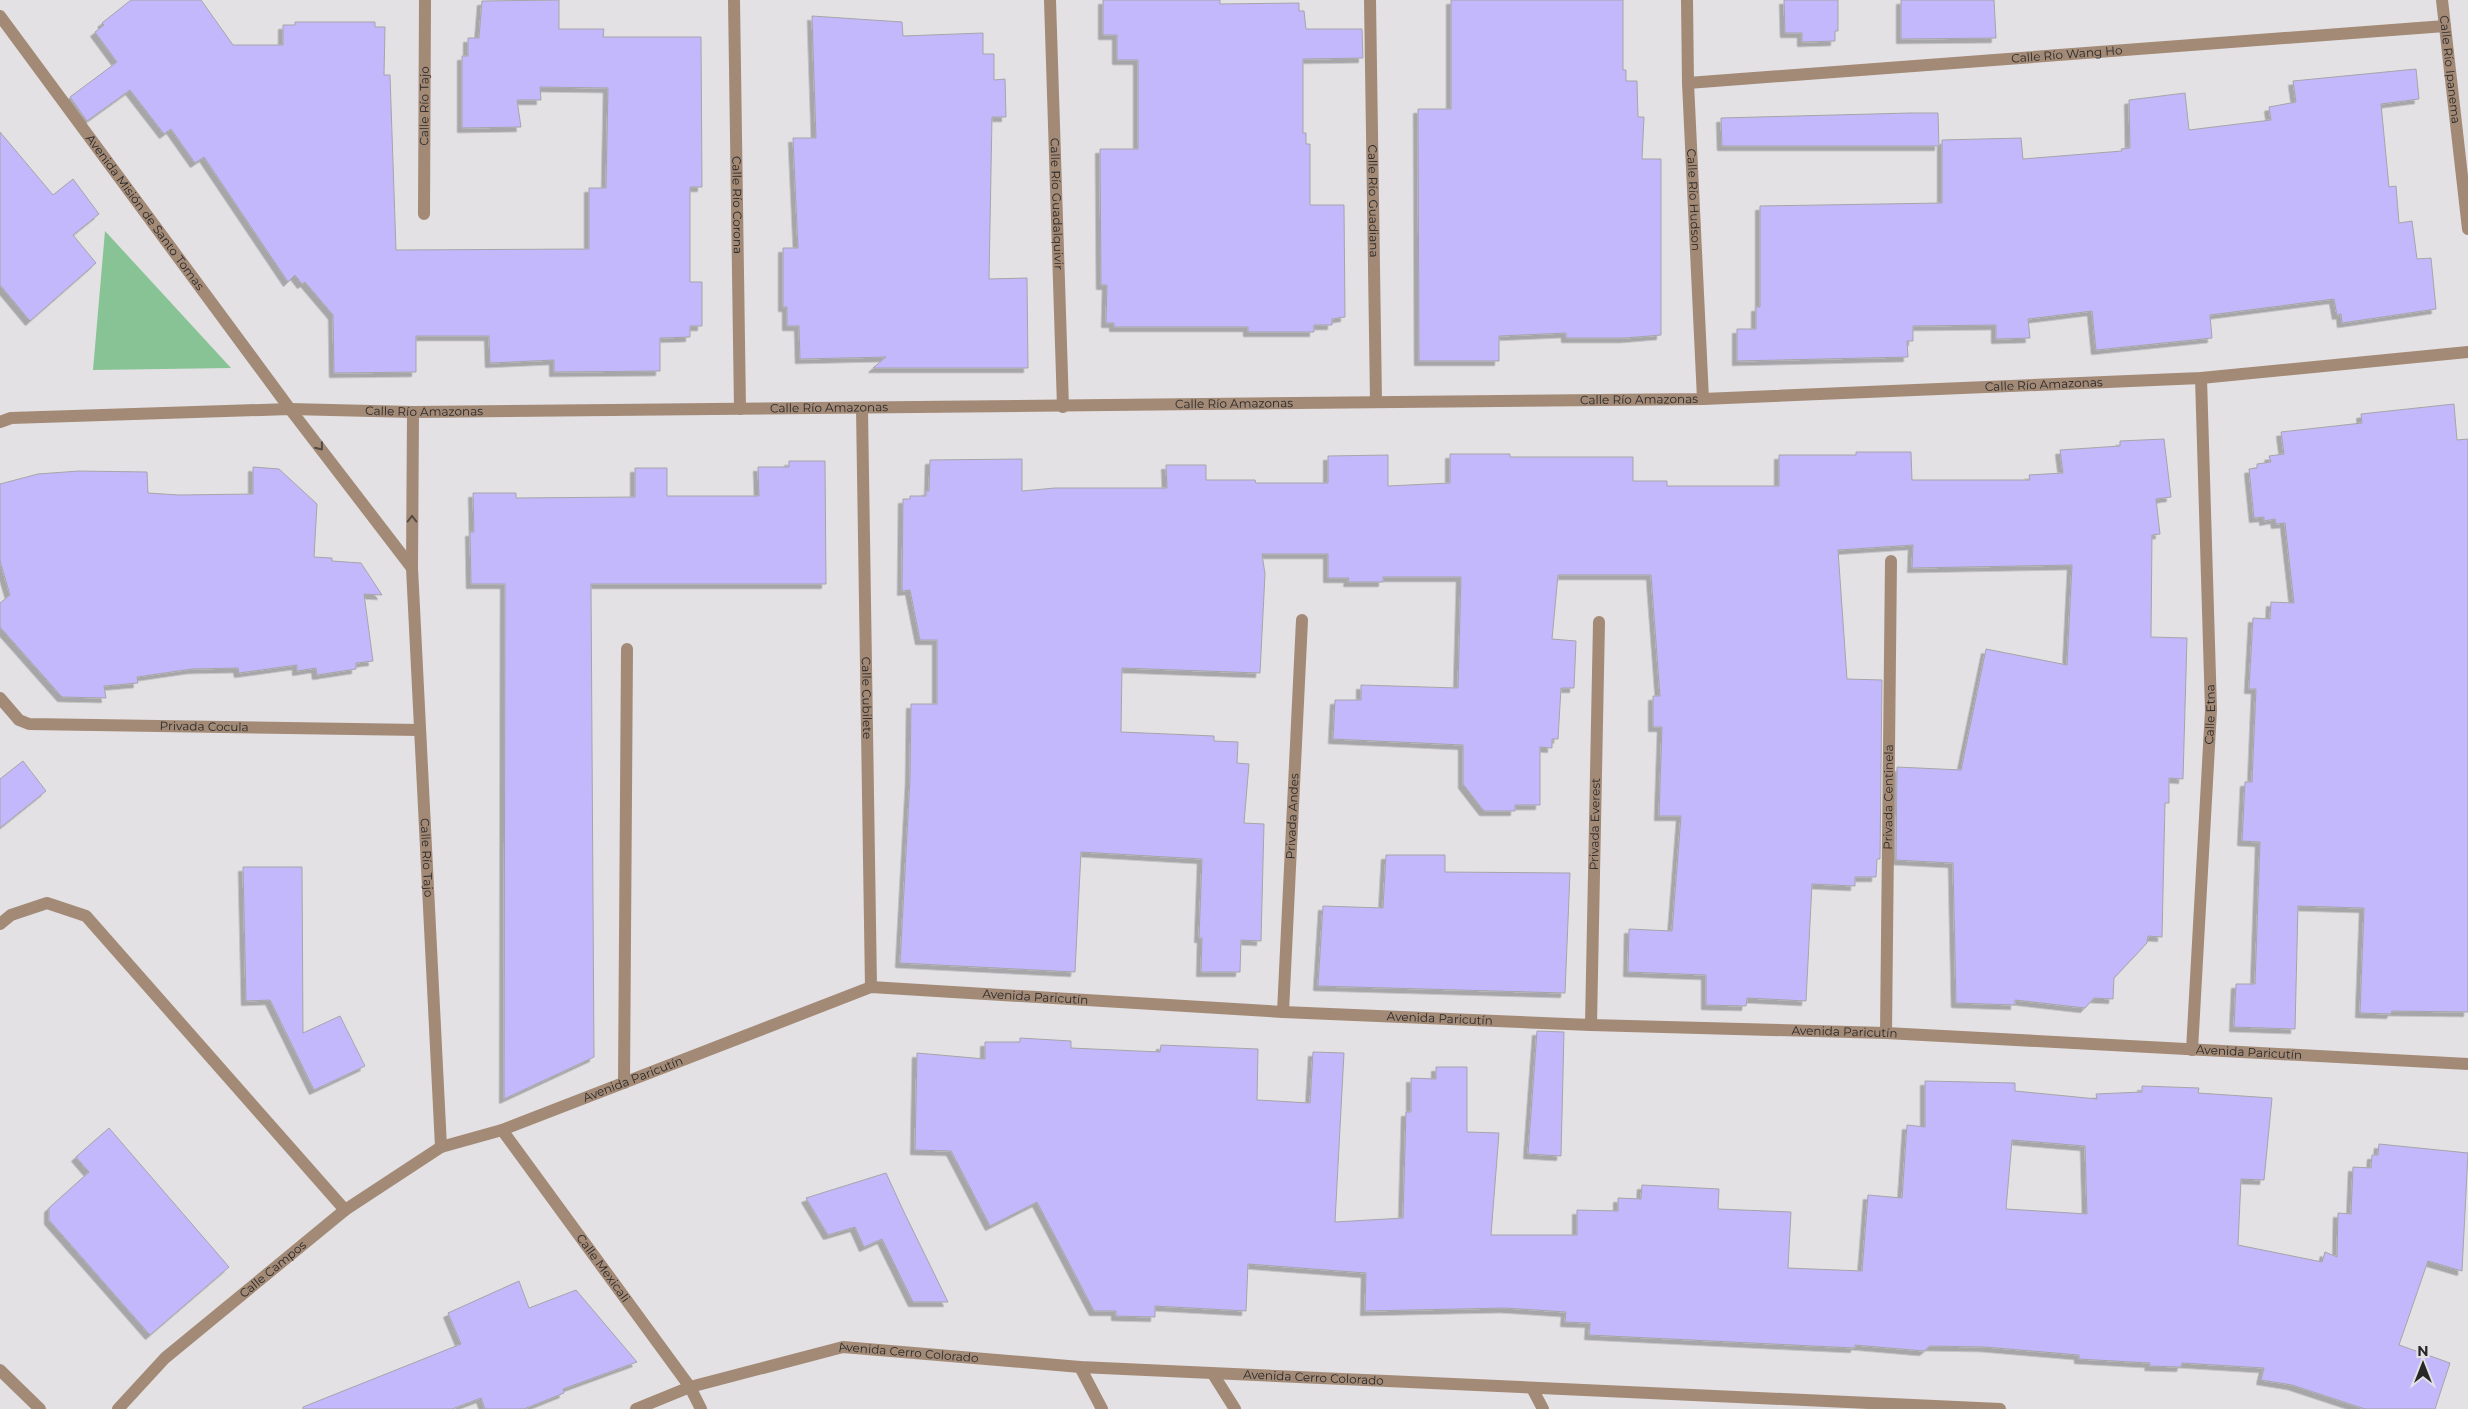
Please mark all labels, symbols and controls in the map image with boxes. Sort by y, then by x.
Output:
street label: Calle Río Ipanema [2437,14,2464,125]
street label: Calle Río Wang Ho [2011,42,2123,66]
street label: Calle Río Tajo [416,66,432,146]
street label: Avenida Misión de Santo Tomas [83,131,208,293]
street label: Calle Río Guadalquivir [1047,138,1067,270]
street label: Calle Río Guadiana [1365,144,1382,258]
street label: Calle Río Hudson [1684,148,1704,251]
street label: Calle Río Corona [729,156,746,254]
street label: Calle Río Amazonas [1984,374,2103,394]
street label: Calle Río Amazonas [1580,391,1698,407]
street label: Calle Río Amazonas [1175,395,1293,411]
street label: Calle Río Amazonas [770,399,888,415]
street label: Calle Río Amazonas [365,403,483,419]
one-way arrow [314,442,323,451]
one-way arrow [407,515,417,522]
street label: Calle Cubilete [859,657,875,739]
street label: Calle Etna [2201,684,2218,745]
street label: Privada Cocula [160,718,249,734]
street label: Privada Centinela [1880,744,1896,850]
street label: Privada Andes [1282,773,1302,860]
street label: Privada Everest [1586,778,1603,870]
street label: Calle Río Tajo [418,818,436,898]
street label: Avenida Paricutín [982,986,1089,1007]
street label: Avenida Paricutín [1386,1008,1493,1028]
street label: Avenida Paricutín [1791,1022,1898,1041]
street label: Avenida Paricutín [2196,1042,2303,1062]
street label: Avenida Paricutín [581,1053,685,1105]
street label: Calle Mexicali [573,1231,633,1305]
street label: Calle Campos [236,1237,309,1301]
street label: Avenida Cerro Colorado [836,1338,979,1365]
north arrow [2398,1339,2448,1389]
text: N [2417,1342,2429,1360]
street label: Avenida Cerro Colorado [1243,1366,1384,1388]

